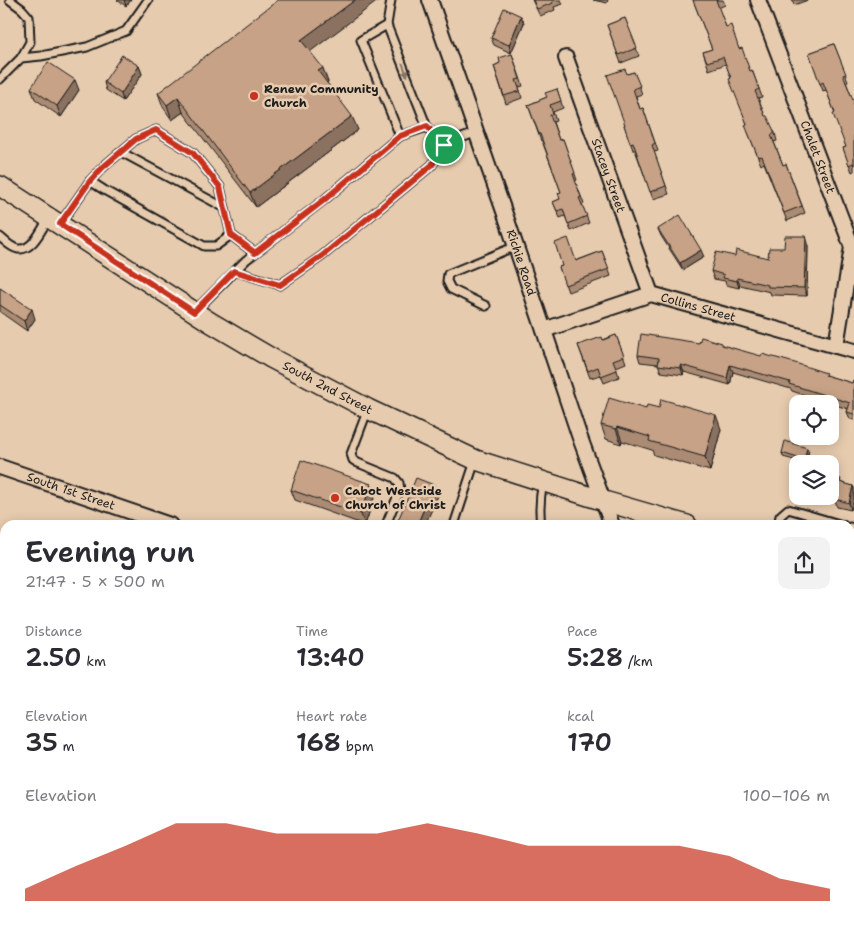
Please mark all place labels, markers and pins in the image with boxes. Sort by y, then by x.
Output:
place label: Renew Community Church [264,81,379,111]
marker: Renew Community Church [248,90,260,102]
pin [423,124,465,166]
place label: Cabot Westside Church of Christ [345,483,446,513]
marker: Cabot Westside Church of Christ [329,492,341,504]

